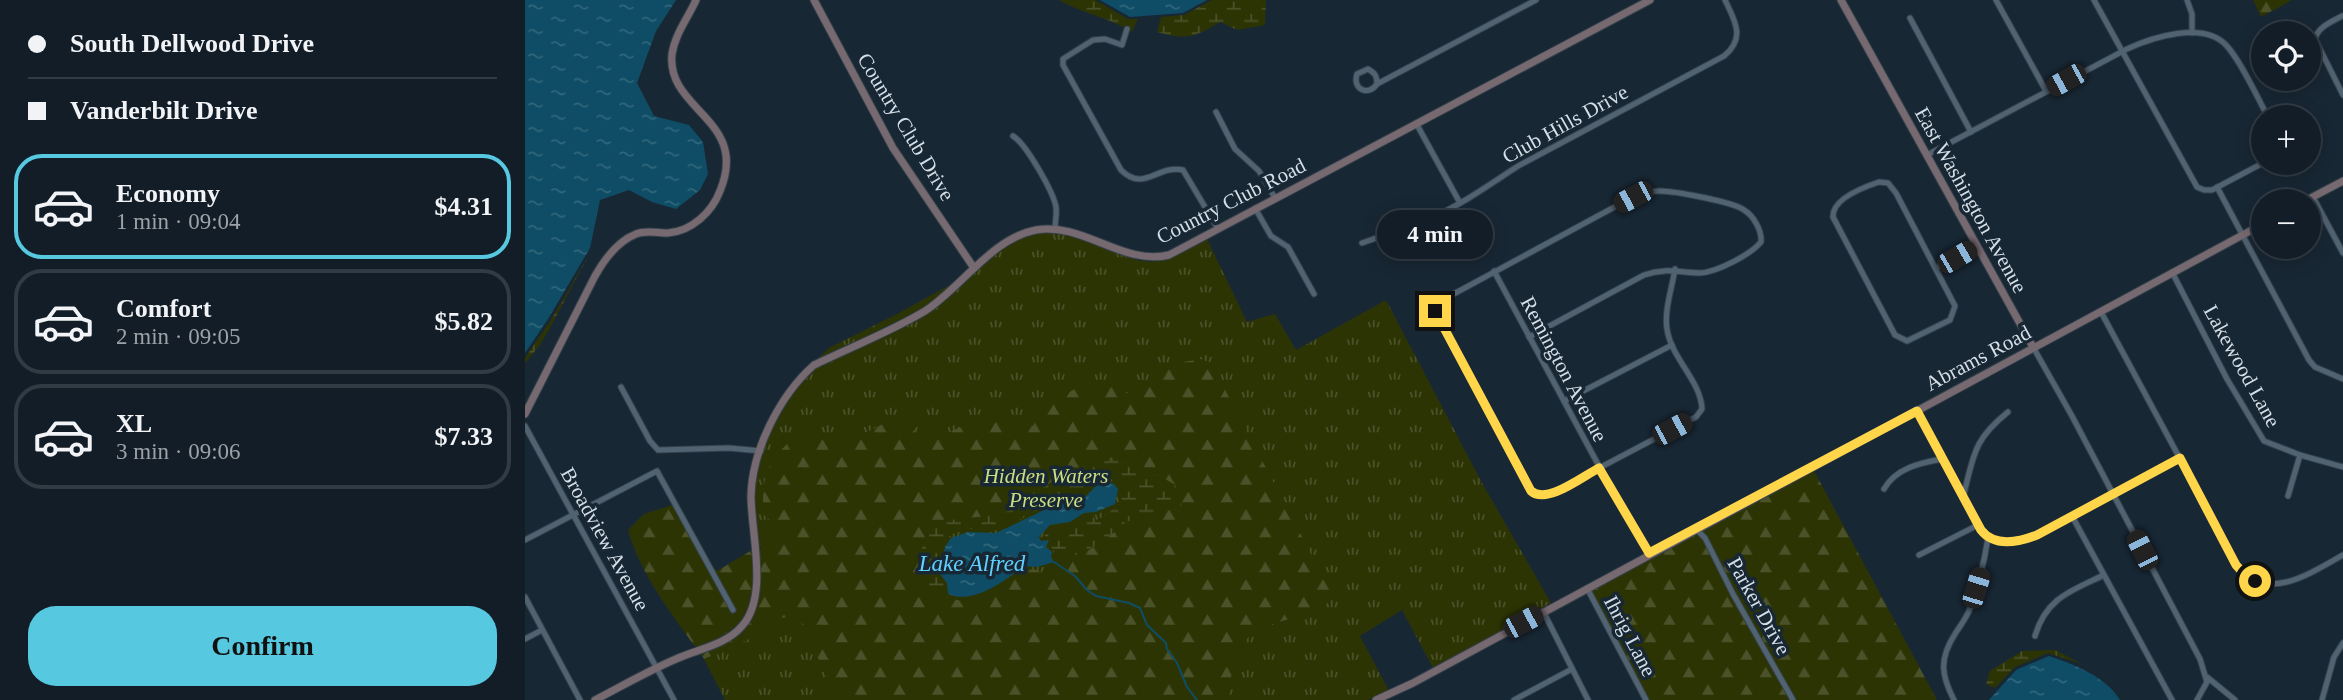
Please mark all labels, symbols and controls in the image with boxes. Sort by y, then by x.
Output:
map controls [2251,21,2321,259]
button: locate [2251,21,2321,91]
text: South Dellwood Drive [70,29,314,58]
street label: Country Club Drive [852,49,960,205]
car [2043,61,2090,99]
street label: Club Hills Drive [1498,80,1632,168]
text: Vanderbilt Drive [70,96,258,125]
street label: East Washington Avenue [1910,103,2032,297]
button: + [2251,105,2321,175]
street label: Country Club Road [1152,153,1310,249]
icon: car [32,175,95,238]
car [1610,178,1657,216]
text: Economy [116,179,220,208]
button: − [2251,189,2321,259]
text: $4.31 [435,192,493,221]
text: 1 min · 09:04 [116,209,241,234]
callout: 4 min [1377,210,1493,258]
text: 4 min [1407,222,1463,247]
car [1934,237,1981,277]
icon: car [32,290,95,353]
street label: Remington Avenue [1516,292,1612,446]
text: Comfort [116,294,211,323]
route end [1419,295,1451,327]
street label: Lakewood Lane [2199,301,2285,431]
text: $5.82 [435,307,493,336]
street label: Abrams Road [1921,320,2035,396]
text: 2 min · 09:05 [116,324,241,349]
icon: car [32,405,95,468]
text: XL [116,409,152,438]
car [1649,410,1696,448]
text: $7.33 [435,422,493,451]
text: 3 min · 09:06 [116,439,241,464]
street label: Broadview Avenue [556,463,654,615]
park label: Hidden Waters Preserve [983,464,1108,512]
car [2124,527,2161,573]
water label: Lake Alfred [918,551,1026,576]
street label: Parker Drive [1722,553,1796,659]
car [1960,565,1993,611]
route start [2239,565,2271,597]
street label: Ihrig Lane [1599,591,1661,681]
car [1500,603,1547,641]
button: Confirm [28,606,497,686]

